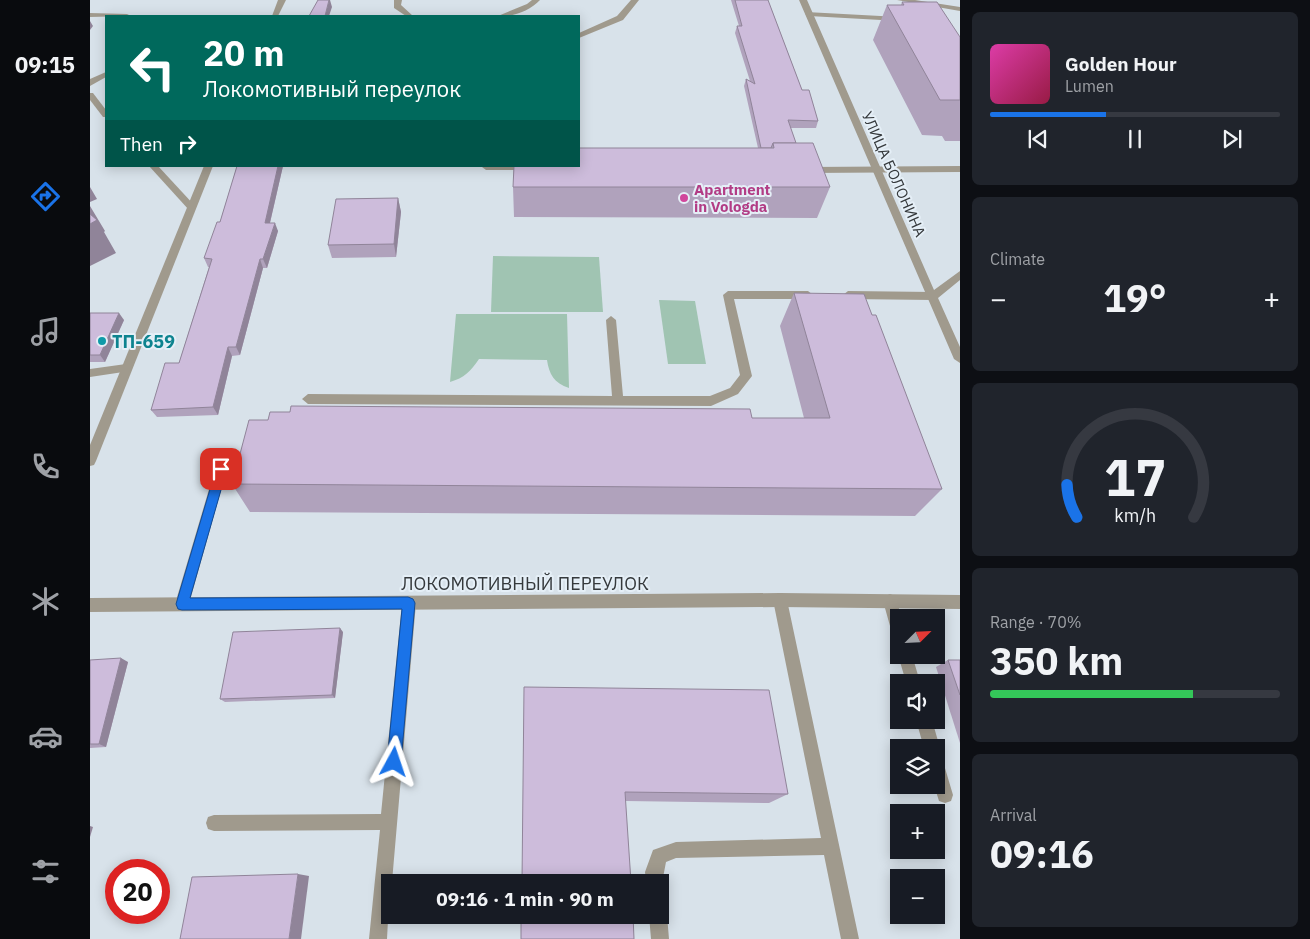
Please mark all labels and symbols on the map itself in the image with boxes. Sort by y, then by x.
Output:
street label: УЛИЦА БОЛОНИНА [858,108,930,240]
place label: Apartment in Vologda [694,180,771,216]
marker: Apartment in Vologda [678,192,690,204]
place label: ТП-659 [112,330,175,353]
marker: ТП-659 [96,335,108,347]
pin [200,448,242,490]
street label: ЛОКОМОТИВНЫЙ ПЕРЕУЛОК [401,572,649,595]
north arrow [890,609,945,664]
position arrow [367,735,419,787]
speed limit sign: 20 [105,859,170,924]

